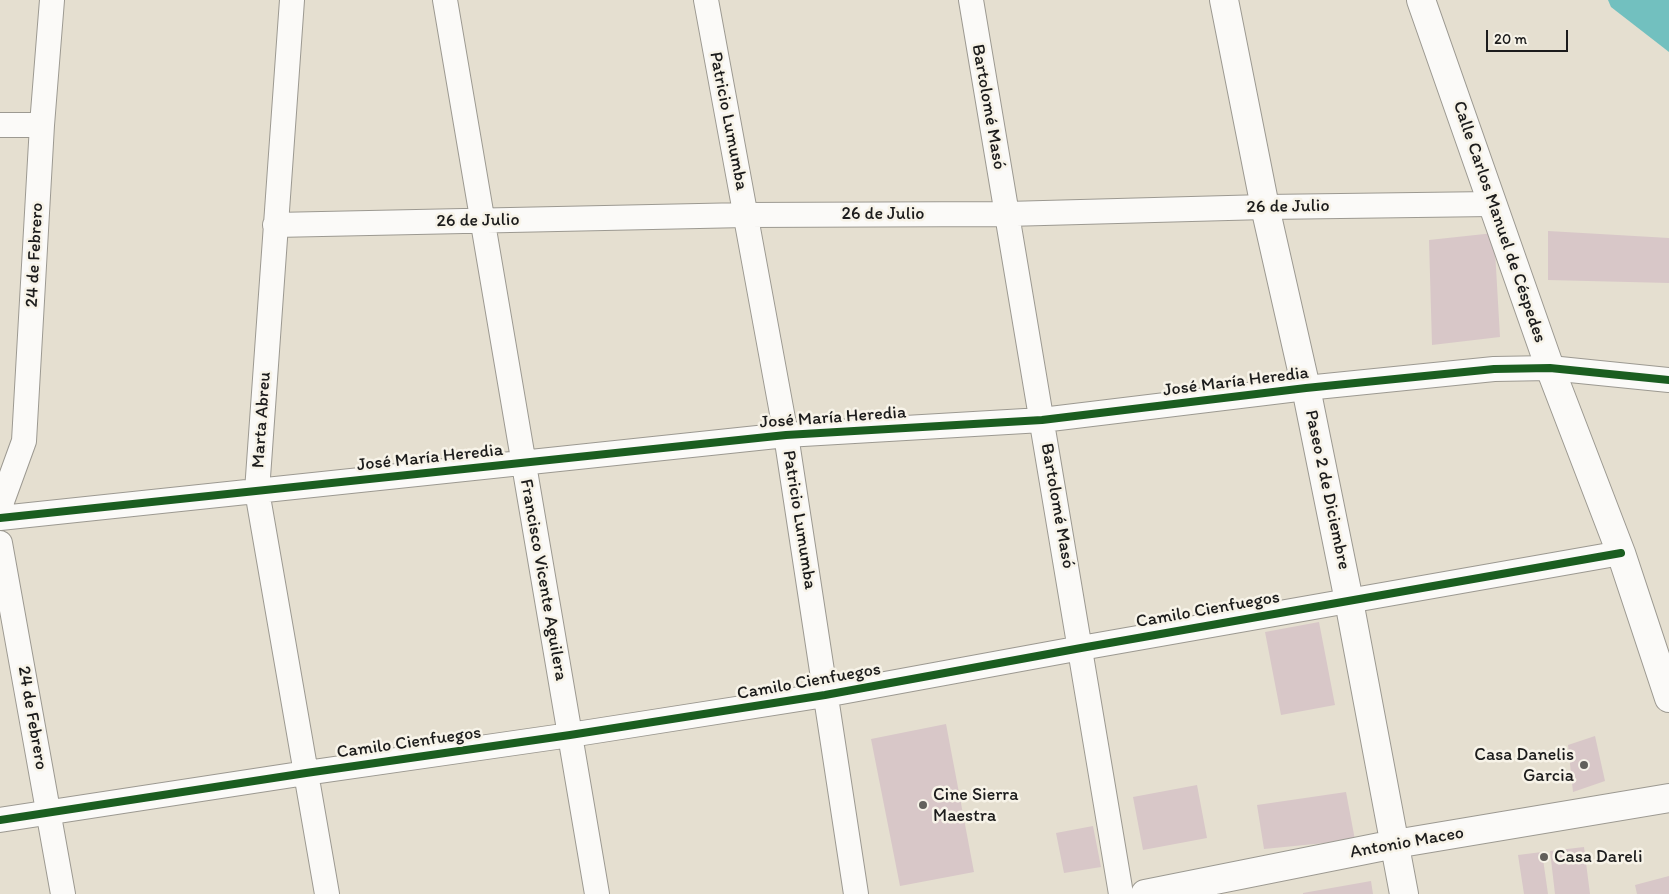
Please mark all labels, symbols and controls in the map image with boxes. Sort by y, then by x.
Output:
scale bar [1489,20,1572,52]
text: 20 m [1494,30,1527,48]
street label: Bartolomé Masó [966,43,1010,171]
street label: Patricio Lumumba [704,50,752,192]
street label: Calle Carlos Manuel de Céspedes [1447,98,1551,346]
street label: 26 de Julio [1246,195,1330,219]
street label: 24 de Febrero [21,202,49,308]
street label: 26 de Julio [842,203,924,225]
street label: 26 de Julio [436,209,520,233]
street label: José María Heredia [1162,362,1310,402]
street label: Marta Abreu [248,371,276,469]
street label: José María Heredia [759,402,907,434]
street label: Paseo 2 de Diciembre [1300,408,1354,572]
street label: José María Heredia [356,440,504,476]
street label: Bartolomé Masó [1035,442,1079,570]
street label: Patricio Lumumba [777,449,821,591]
street label: Francisco Vicente Aguilera [515,477,571,683]
street label: Camilo Cienfuegos [1134,587,1282,633]
street label: Camilo Cienfuegos [735,659,883,705]
street label: 24 de Febrero [12,664,52,772]
street label: Camilo Cienfuegos [335,722,483,764]
place label: Casa Danelis Garcia [1474,744,1574,786]
marker: Casa Danelis Garcia [1578,759,1590,771]
place label: Cine Sierra Maestra [933,784,1018,826]
marker: Cine Sierra Maestra [917,799,929,811]
street label: Antonio Maceo [1348,822,1466,864]
place label: Casa Dareli [1554,846,1643,868]
marker: Casa Dareli [1538,851,1550,863]

